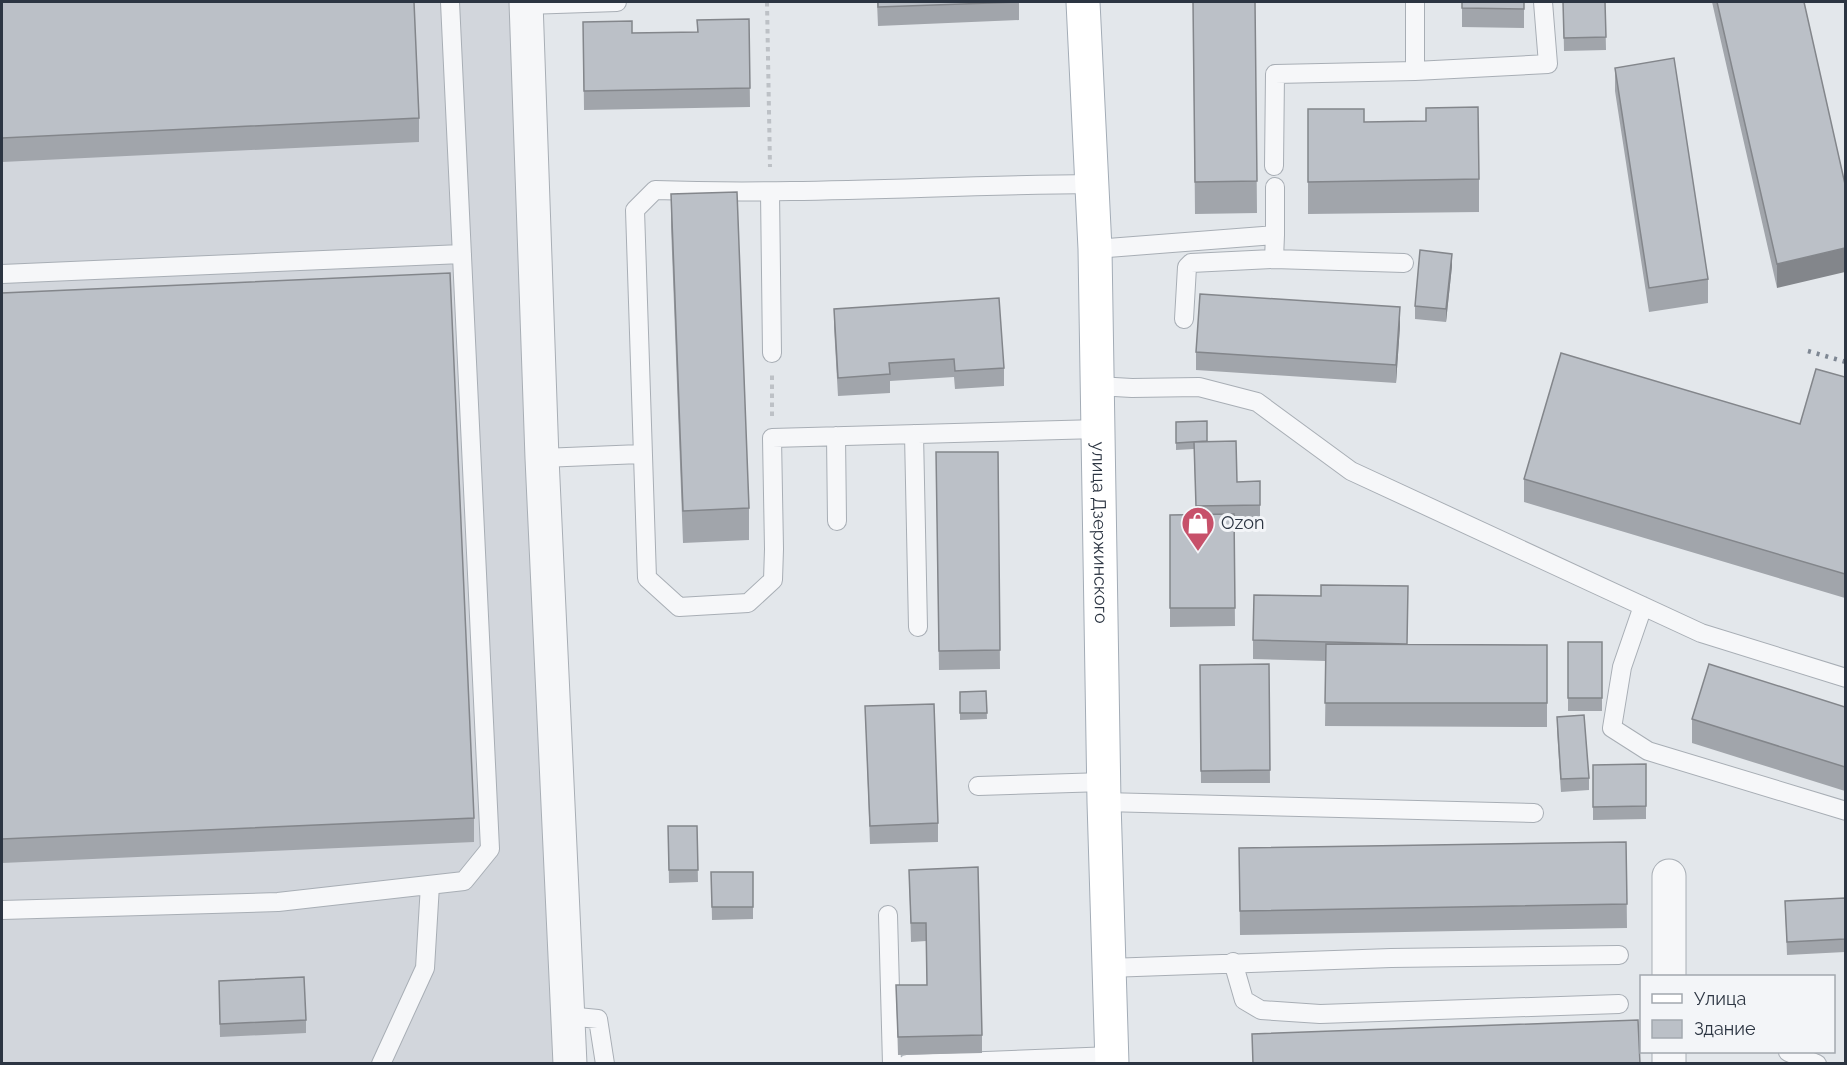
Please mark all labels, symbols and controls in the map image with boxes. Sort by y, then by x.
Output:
street label: улица Дзержинского [1088,442,1112,624]
shop icon: Ozon [1180,505,1216,552]
place label: Ozon [1221,512,1264,533]
legend [1640,975,1835,1053]
text: Улица [1694,988,1746,1009]
text: Здание [1694,1018,1756,1039]

